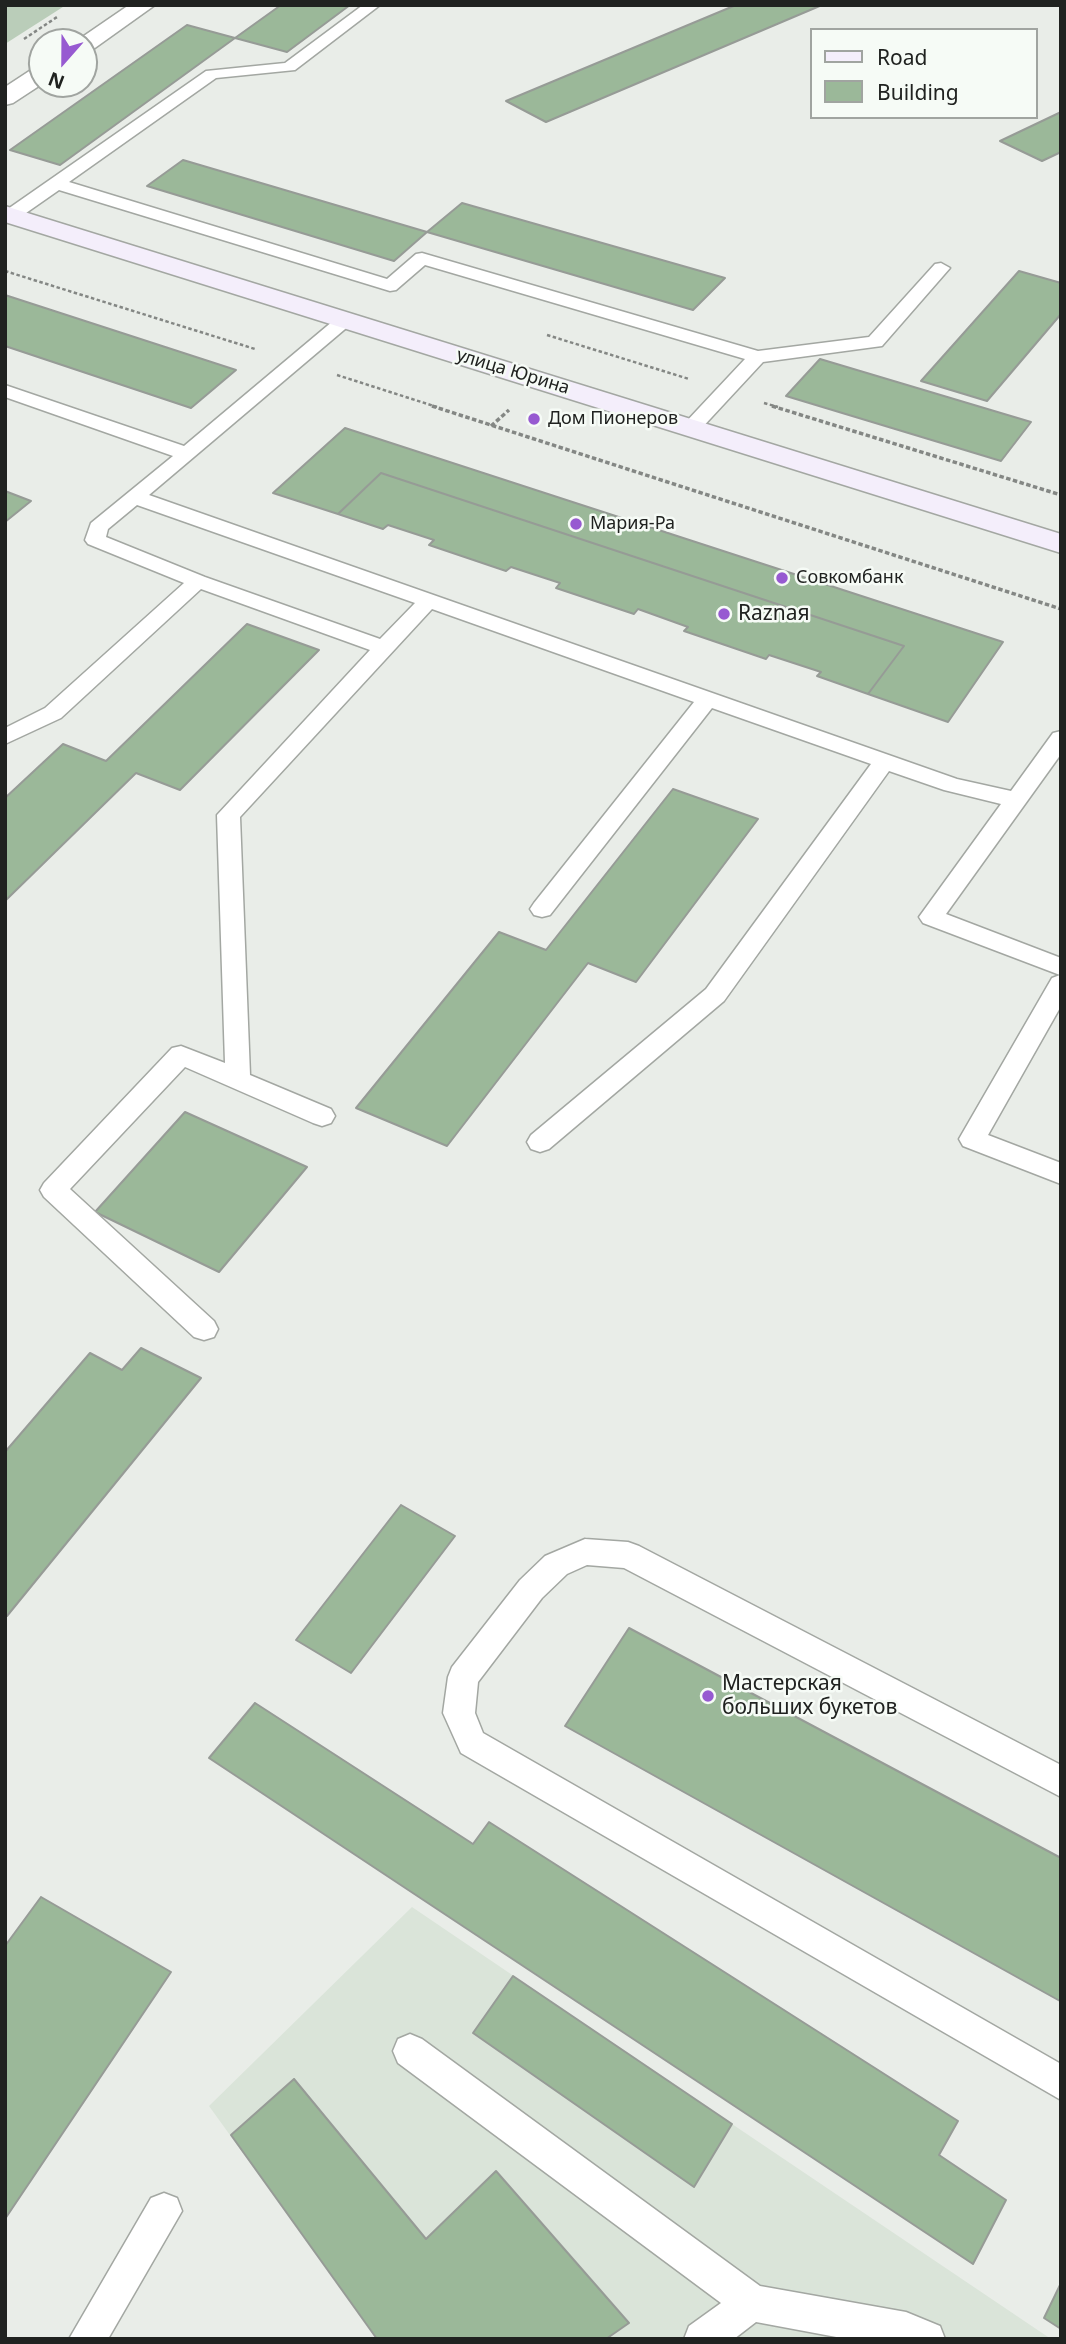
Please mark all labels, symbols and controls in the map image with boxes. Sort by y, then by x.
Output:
north arrow [28,28,98,98]
legend [810,28,1038,119]
text: Road [877,43,927,71]
text: N [44,66,68,96]
text: Building [877,78,959,106]
street label: улица Юрина [454,345,572,399]
place label: Дом Пионеров [548,408,678,430]
marker: Дом Пионеров [526,411,542,427]
place label: Мария-Ра [590,513,675,535]
marker: Мария-Ра [568,516,584,532]
place label: Совкомбанк [796,567,903,589]
marker: Совкомбанк [774,570,790,586]
place label: Raznaя [738,601,810,627]
marker: Raznaя [716,606,732,622]
place label: Мастерская больших букетов [722,1671,897,1721]
marker: Мастерская больших букетов [700,1688,716,1704]

